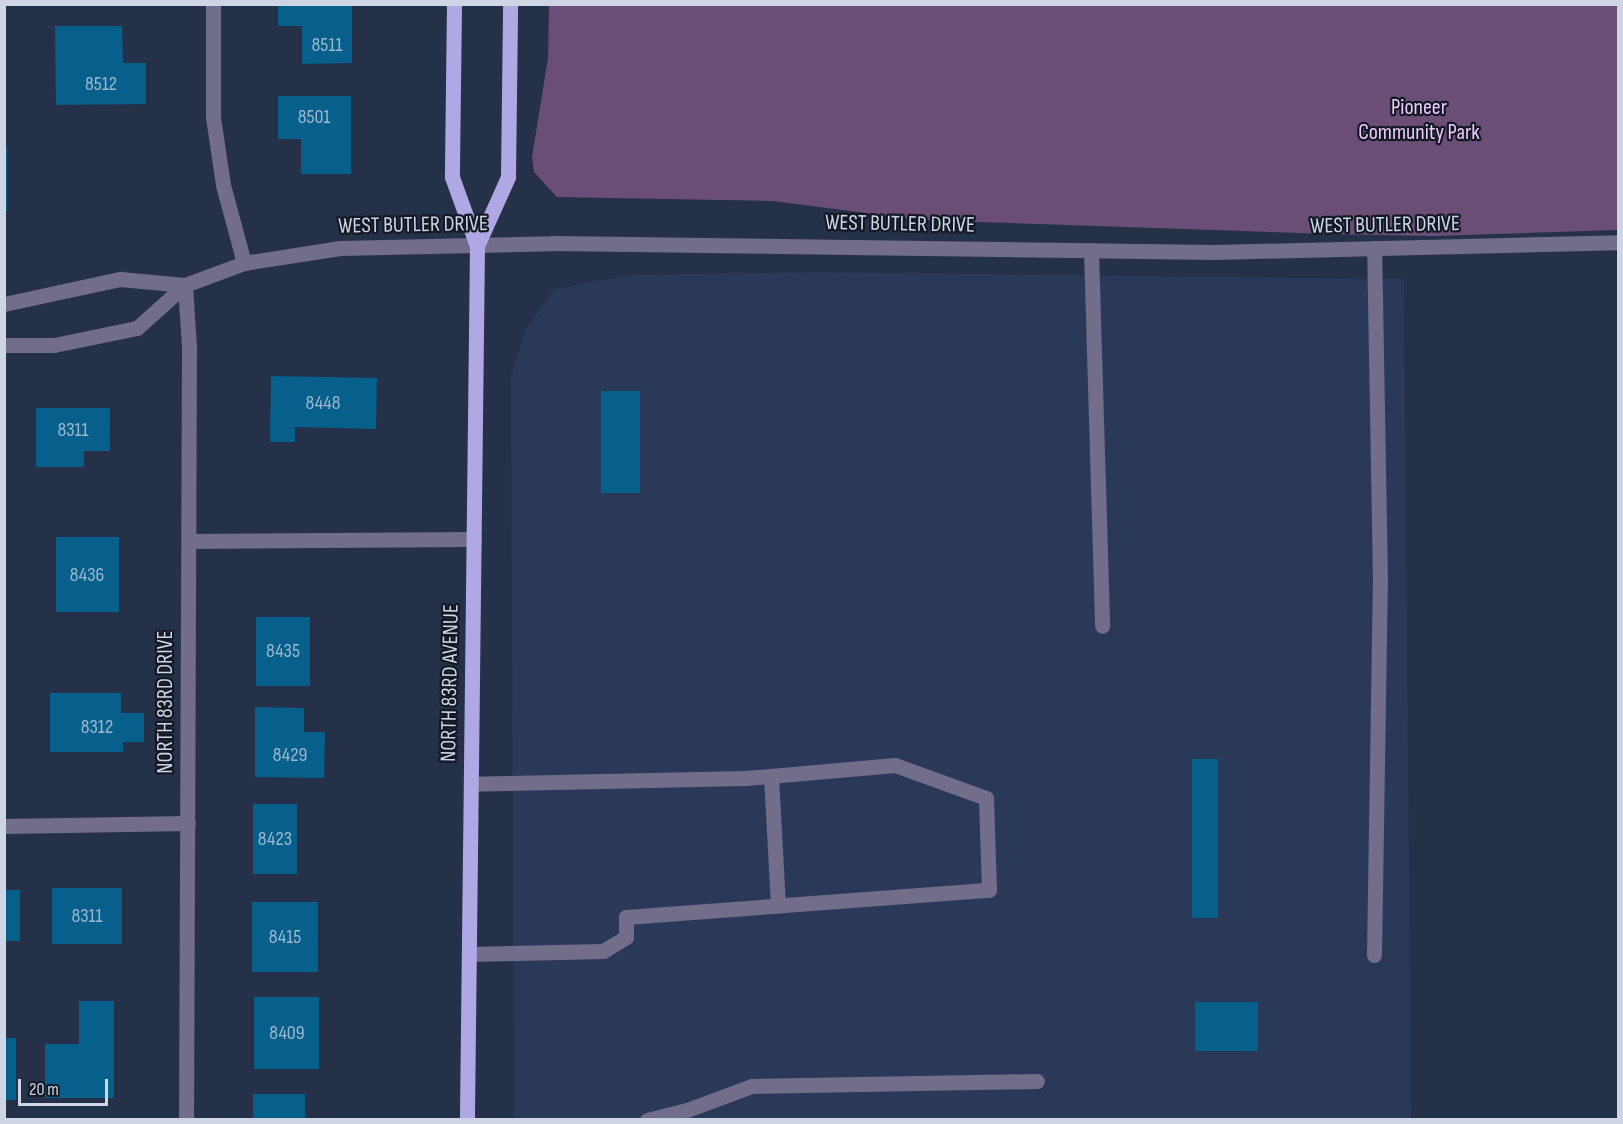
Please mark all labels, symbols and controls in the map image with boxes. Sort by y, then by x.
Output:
house number: 8511 [312,33,342,57]
house number: 8512 [85,72,117,96]
park label: Pioneer Community Park [1358,94,1480,146]
house number: 8501 [298,105,330,129]
street label: WEST BUTLER DRIVE [825,209,975,239]
street label: WEST BUTLER DRIVE [338,210,488,240]
street label: WEST BUTLER DRIVE [1310,210,1460,240]
house number: 8448 [306,391,340,415]
house number: 8311 [57,418,89,442]
house number: 8436 [70,563,104,587]
street label: NORTH 83RD AVENUE [435,604,465,762]
street label: NORTH 83RD DRIVE [153,630,179,774]
house number: 8435 [266,639,300,663]
house number: 8312 [81,715,113,739]
house number: 8429 [273,743,307,767]
house number: 8423 [258,827,292,851]
house number: 8311 [71,904,103,928]
house number: 8415 [269,925,301,949]
house number: 8409 [269,1021,305,1045]
scale bar [21,1067,111,1105]
text: 20 m [29,1079,59,1100]

